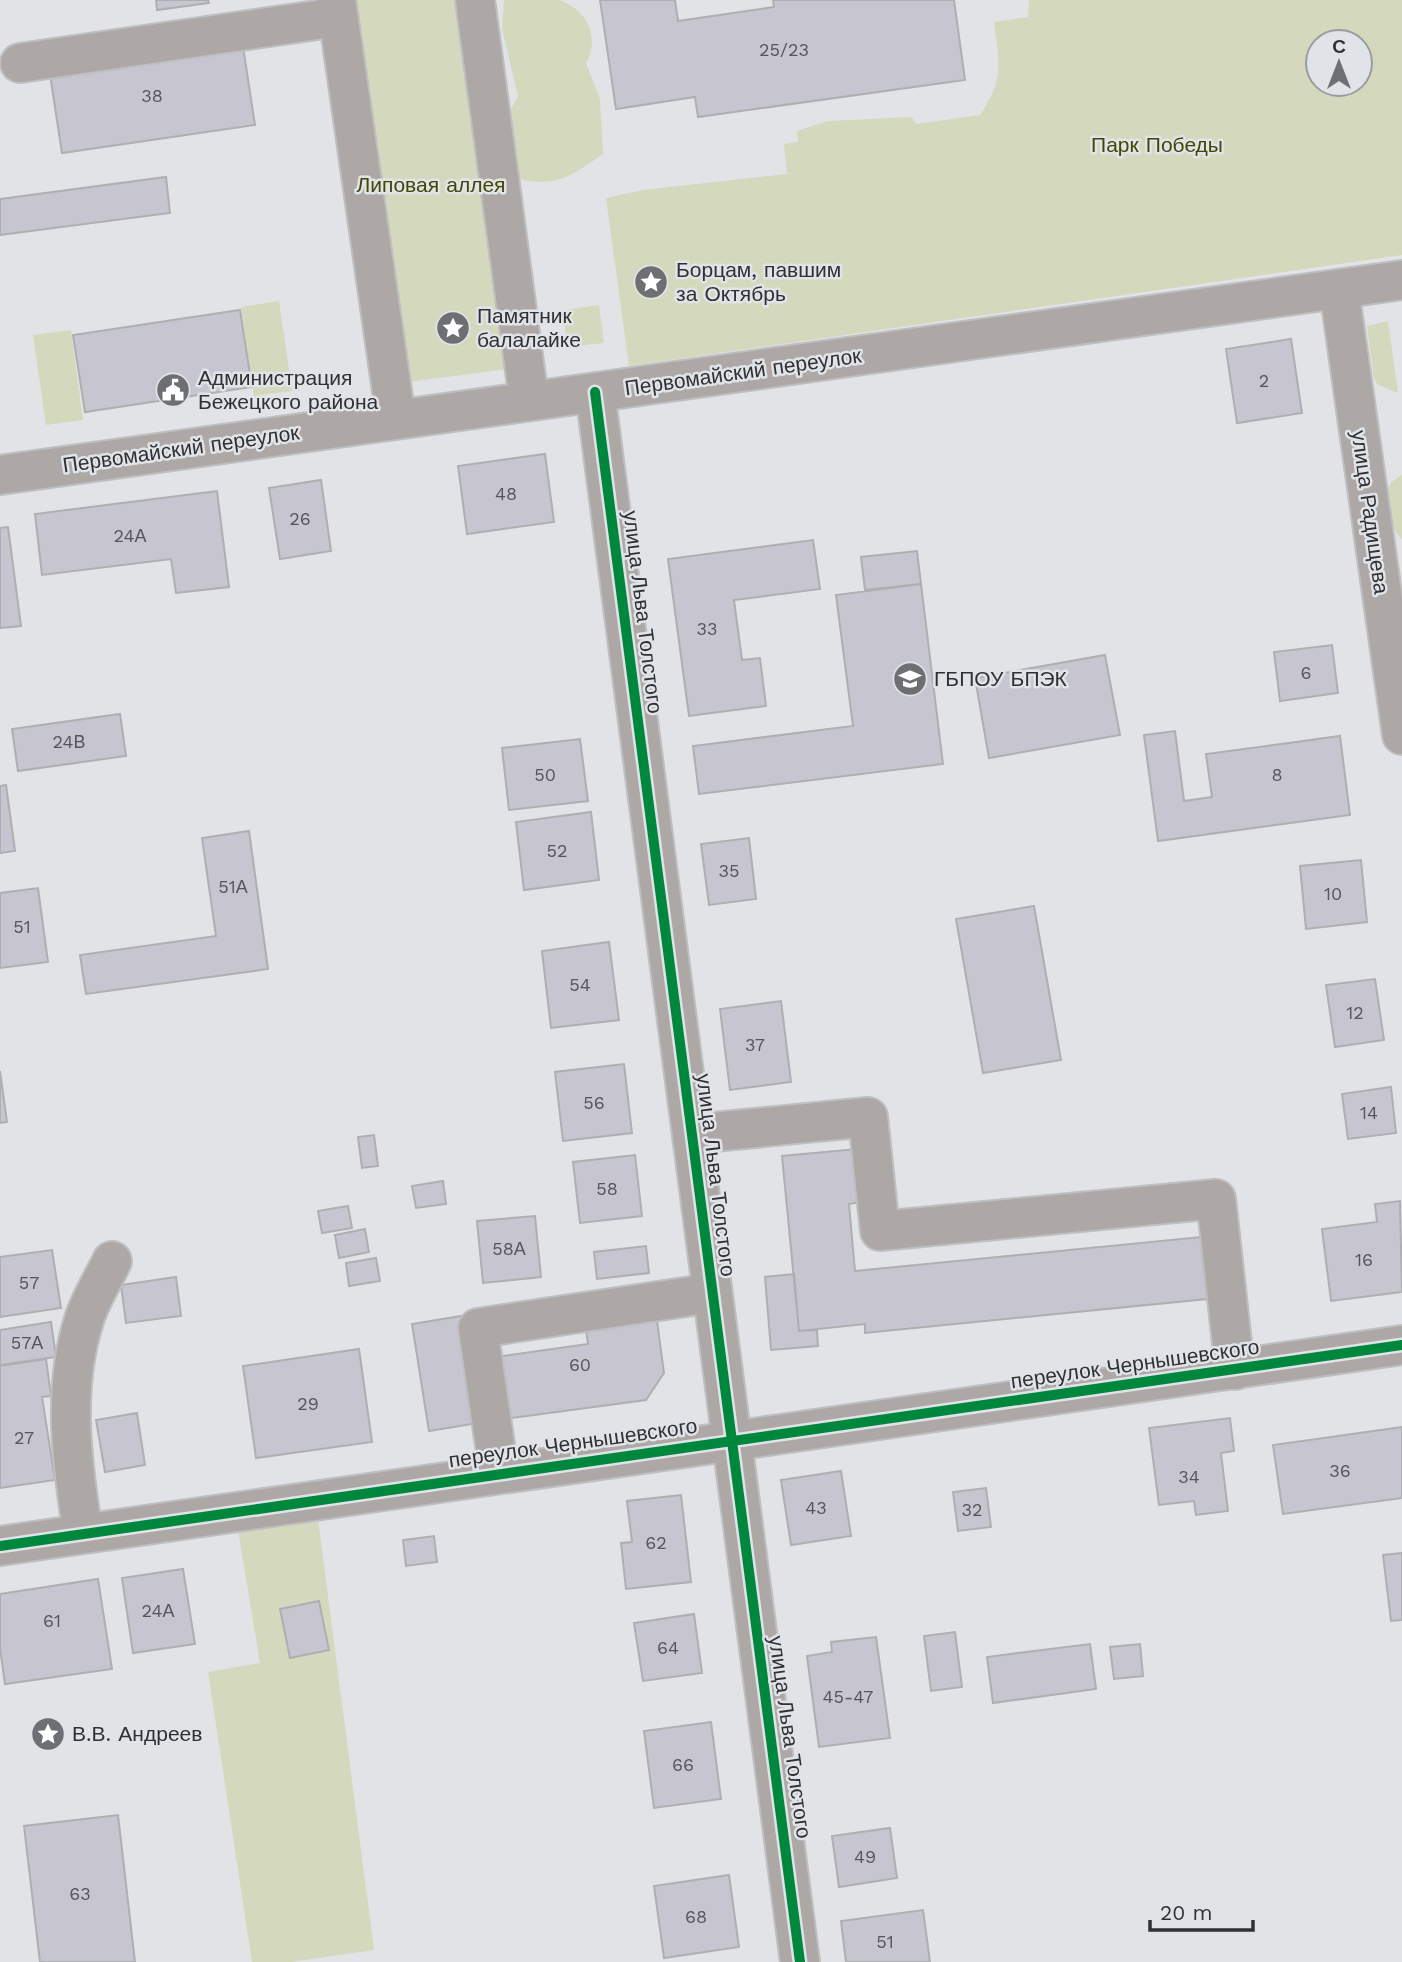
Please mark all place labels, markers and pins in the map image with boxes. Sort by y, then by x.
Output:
place label: Борцам, павшим за Октябрь [676,257,841,306]
place icon: Борцам, павшим за Октябрь [632,263,670,301]
place label: Памятник балалайке [477,303,581,352]
place icon: Памятник балалайке [434,309,472,347]
place label: Администрация Бежецкого района [198,365,378,414]
public building icon: Администрация Бежецкого района [154,371,192,409]
school or university icon: ГБПОУ БПЭК [891,660,929,698]
place label: ГБПОУ БПЭК [934,666,1068,691]
place icon: В.В. Андреев [29,1715,67,1753]
place label: В.В. Андреев [72,1721,202,1746]

